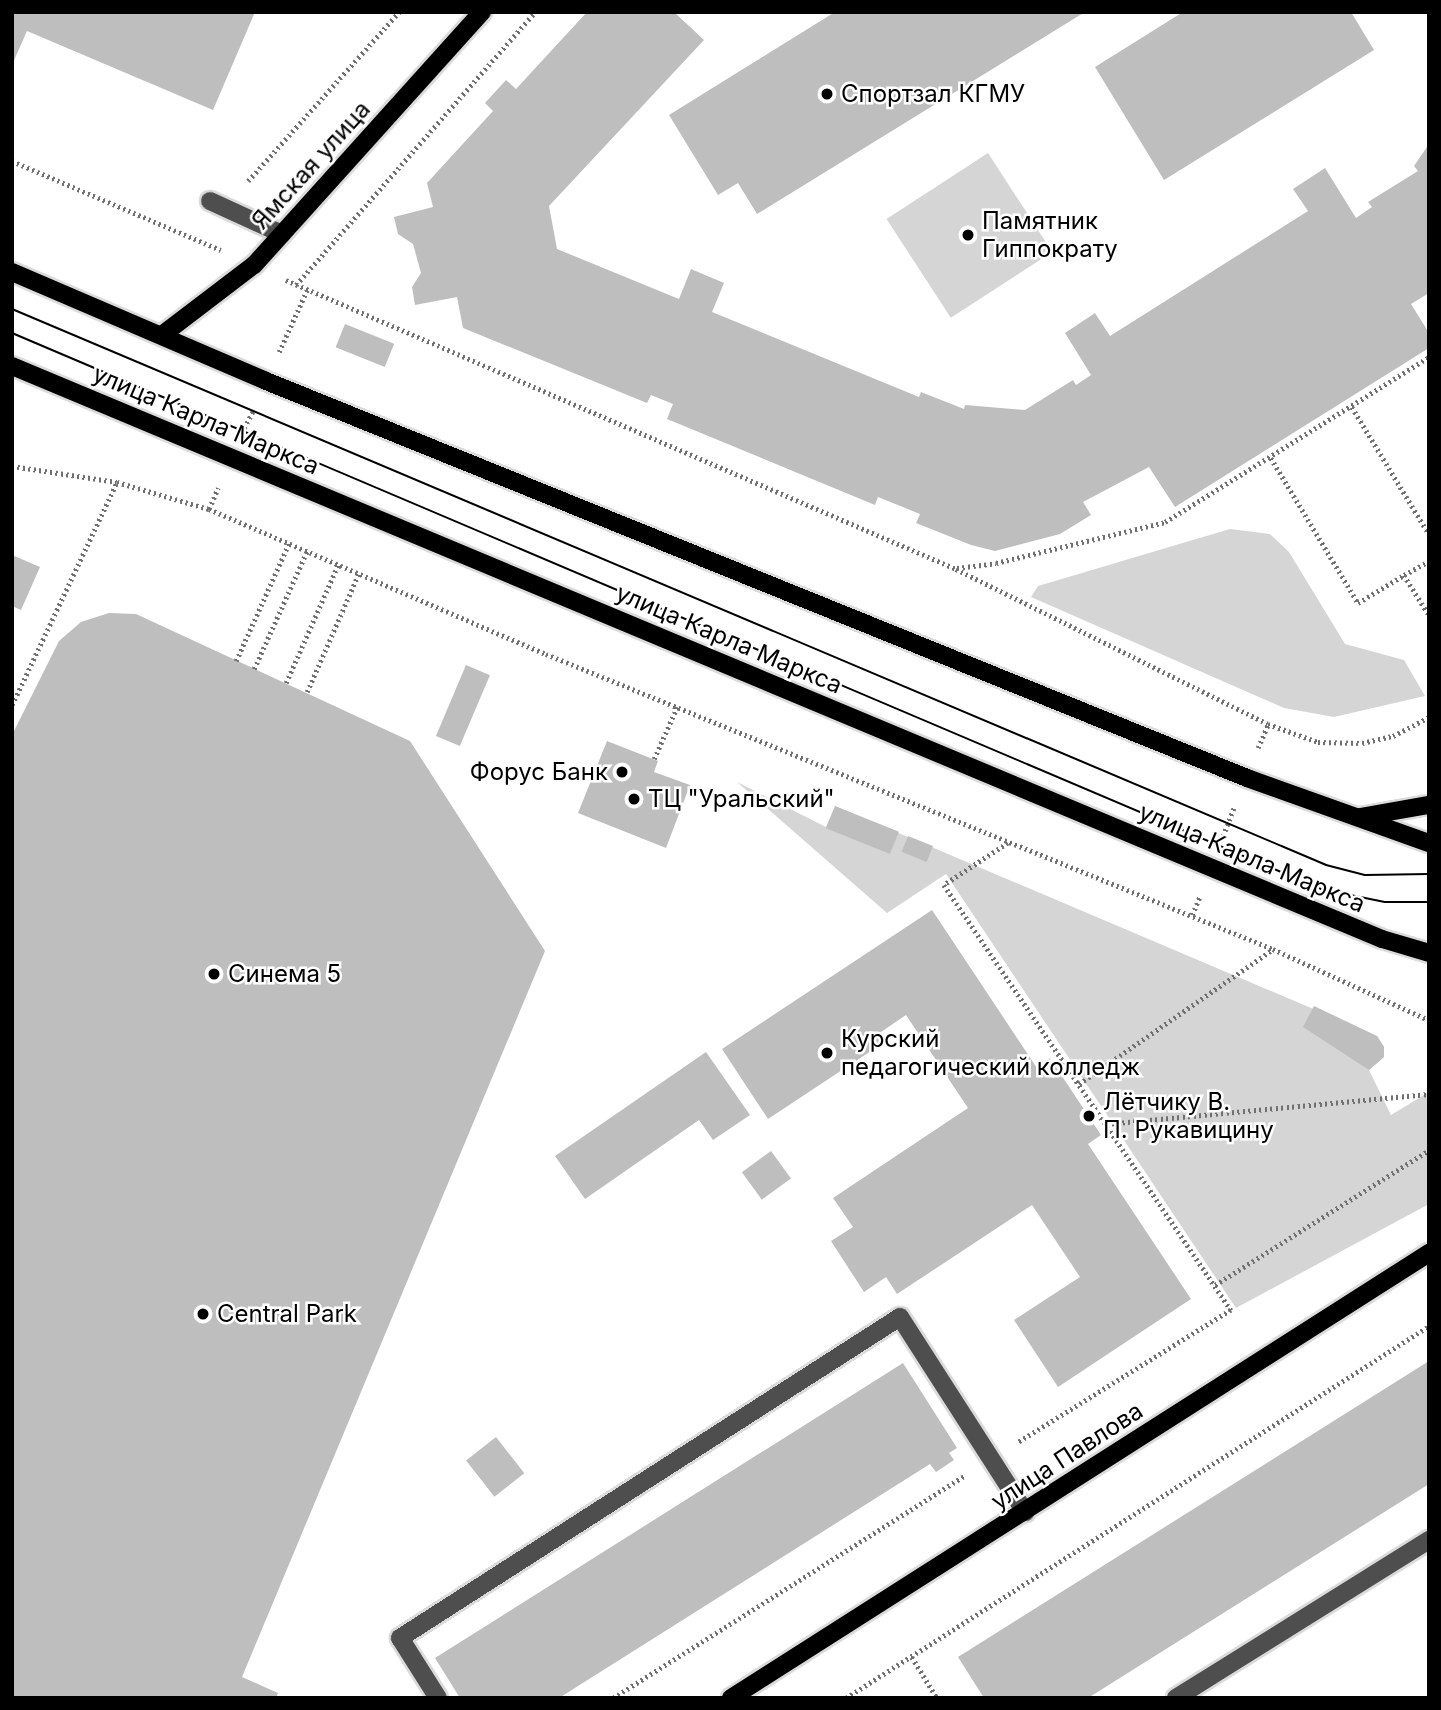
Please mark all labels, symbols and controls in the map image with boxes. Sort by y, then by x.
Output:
place label: Спортзал КГМУ [841,80,1025,108]
marker: Спортзал КГМУ [819,86,835,102]
street label: Ямская улица [246,95,376,235]
place label: Памятник Гиппократу [982,207,1118,263]
marker: Памятник Гиппократу [960,227,976,243]
street label: улица Карла Маркса [89,359,323,481]
street label: улица Карла Маркса [612,578,846,700]
place label: Форус Банк [470,758,608,786]
marker: Форус Банк [614,764,630,780]
place label: ТЦ "Уральский" [648,785,835,813]
marker: ТЦ "Уральский" [626,791,642,807]
street label: улица Карла Маркса [1135,797,1369,919]
place label: Синема 5 [228,960,341,988]
marker: Синема 5 [206,966,222,982]
place label: Курский педагогический колледж [841,1025,1140,1081]
marker: Курский педагогический колледж [819,1045,835,1061]
place label: Лётчику В. П. Рукавицину [1103,1088,1274,1144]
marker: Лётчику В. П. Рукавицину [1081,1108,1097,1124]
place label: Central Park [217,1300,357,1328]
marker: Central Park [195,1306,211,1322]
street label: улица Павлова [986,1396,1148,1516]

